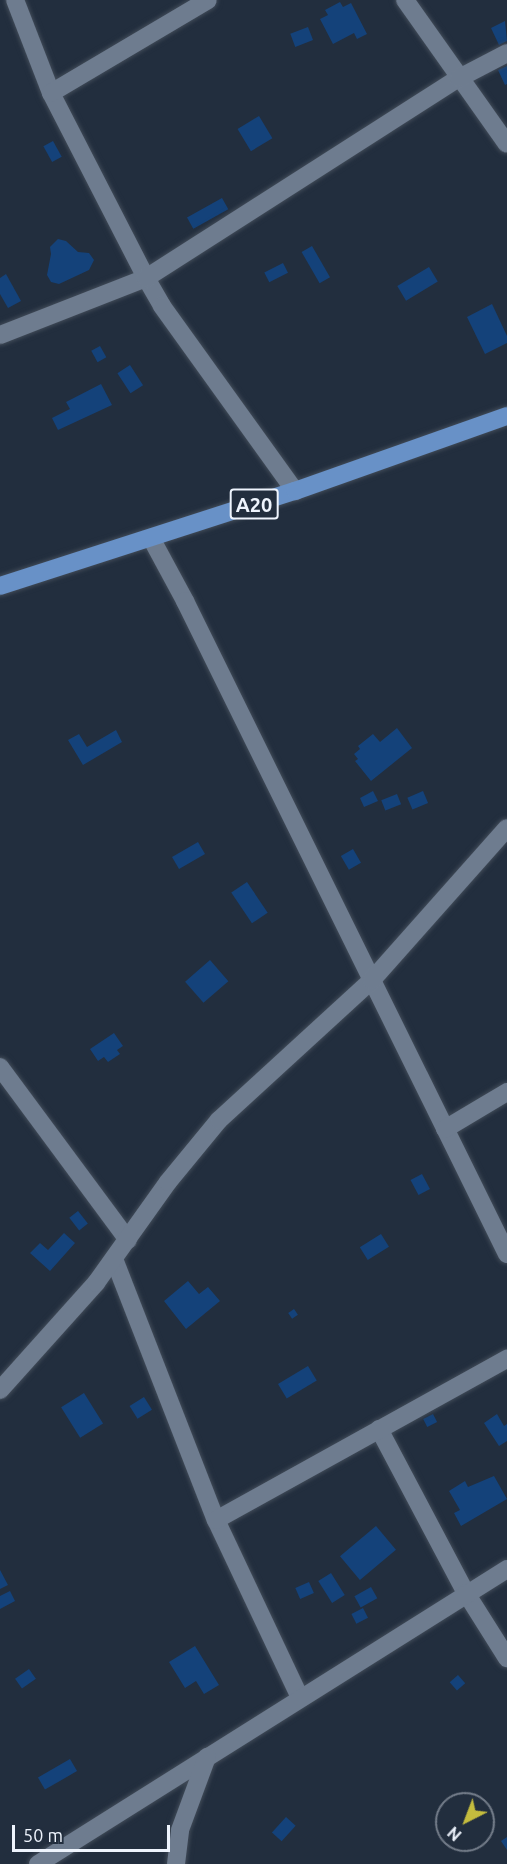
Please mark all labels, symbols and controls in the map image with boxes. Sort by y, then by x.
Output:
road number: A20 [228,487,280,521]
north arrow [435,1792,495,1852]
scale bar [15,1813,172,1851]
text: N [444,1823,465,1845]
text: 50 m [23,1825,63,1845]

